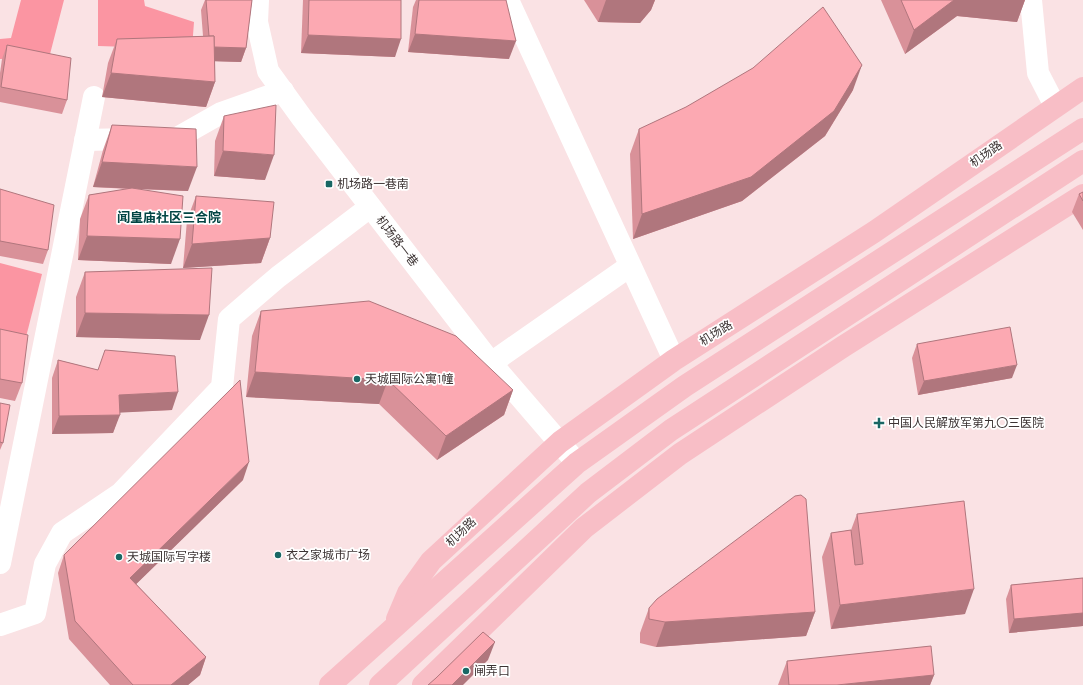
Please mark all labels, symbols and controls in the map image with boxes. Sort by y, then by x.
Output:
street label: 机场路 [967,137,1004,169]
place label: 机场路一巷南 [337,176,409,190]
marker: 机场路一巷南 [324,179,334,189]
district label: 闻皇庙社区三合院 [117,209,221,225]
street label: 机场路一巷 [374,212,422,268]
street label: 机场路 [696,317,734,348]
place label: 天城国际公寓1幢 [365,371,453,385]
marker: 天城国际公寓1幢 [352,374,362,384]
place label: 中国人民解放军第九〇三医院 [888,415,1044,429]
marker: 中国人民解放军第九〇三医院 [873,417,885,429]
street label: 机场路 [442,514,478,549]
place label: 衣之家城市广场 [286,547,370,561]
place label: 天城国际写字楼 [127,549,211,563]
marker: 衣之家城市广场 [273,550,283,560]
marker: 天城国际写字楼 [114,552,124,562]
place label: 闸弄口 [474,663,510,677]
marker: 闸弄口 [461,666,471,676]

